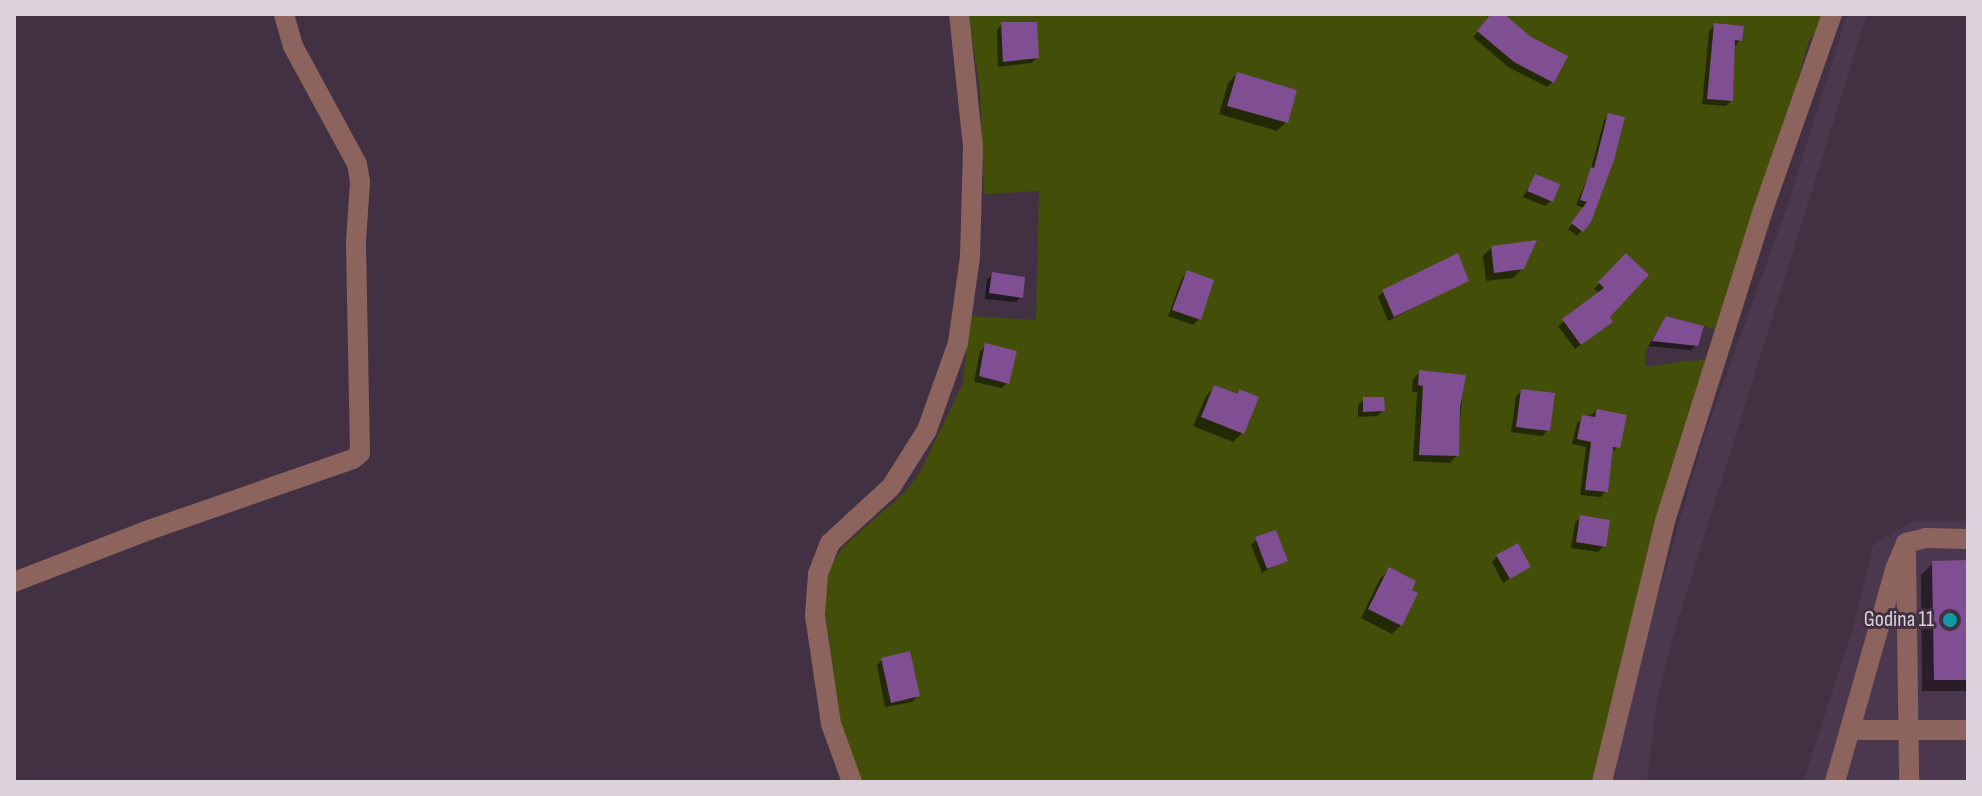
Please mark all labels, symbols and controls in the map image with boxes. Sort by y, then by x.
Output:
place label: Godina 11 [1864,607,1934,633]
marker: Godina 11 [1941,611,1959,629]

